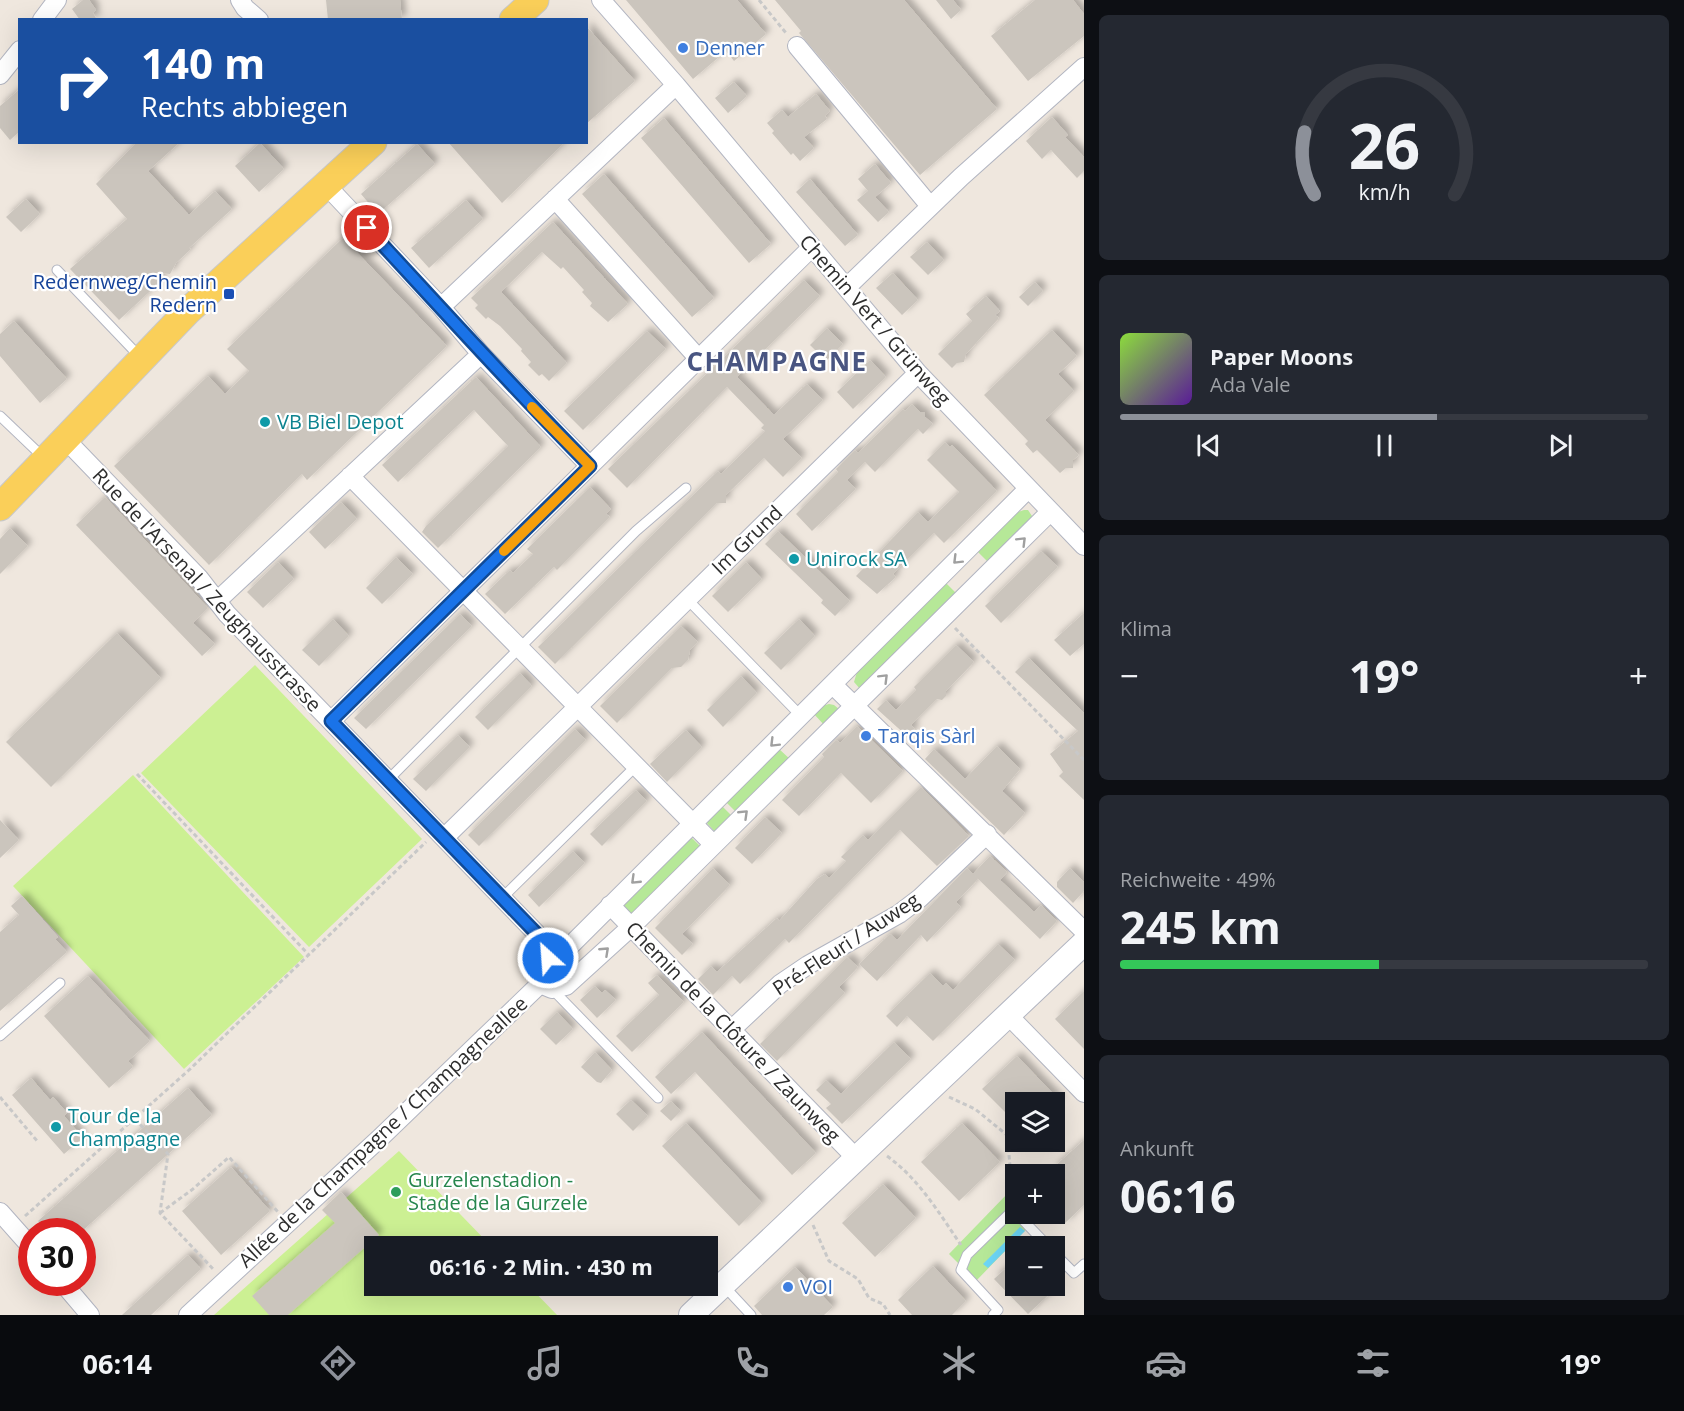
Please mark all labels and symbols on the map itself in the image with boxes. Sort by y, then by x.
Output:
place label: Denner [695,34,765,61]
marker: Denner [676,41,690,55]
pin [341,202,392,253]
street label: Chemin Vert / Grünweg [794,228,957,411]
place label: Redernweg/Chemin Redern [33,268,217,318]
marker: Redernweg/Chemin Redern [222,287,236,301]
district label: CHAMPAGNE [686,343,868,379]
place label: VB Biel Depot [277,408,404,435]
marker: VB Biel Depot [258,415,272,429]
street label: Rue de l'Arsenal / Zeughausstrasse [87,462,328,717]
street label: Im Grund [705,499,788,580]
one-way arrow [1014,537,1025,548]
place label: Unirock SA [806,545,907,572]
marker: Unirock SA [787,552,801,566]
one-way arrow [953,553,964,564]
one-way arrow [876,675,887,686]
place label: Tarqis Sàrl [878,722,976,749]
marker: Tarqis Sàrl [859,729,873,743]
one-way arrow [771,736,781,747]
one-way arrow [736,811,747,822]
one-way arrow [632,873,642,884]
street label: Pré-Fleuri / Auweg [767,886,925,1001]
street label: Chemin de la Clôture / Zaunweg [620,915,847,1148]
position arrow [516,926,580,990]
one-way arrow [598,947,608,958]
street label: Allée de la Champagne / Champagneallee [232,990,533,1273]
place label: Tour de la Champagne [68,1102,180,1152]
marker: Tour de la Champagne [49,1120,63,1134]
place label: Gurzelenstadion - Stade de la Gurzele [408,1166,588,1216]
marker: Gurzelenstadion - Stade de la Gurzele [389,1185,403,1199]
speed limit sign: 30 [18,1218,96,1296]
place label: VOI [800,1273,833,1300]
marker: VOI [781,1280,795,1294]

